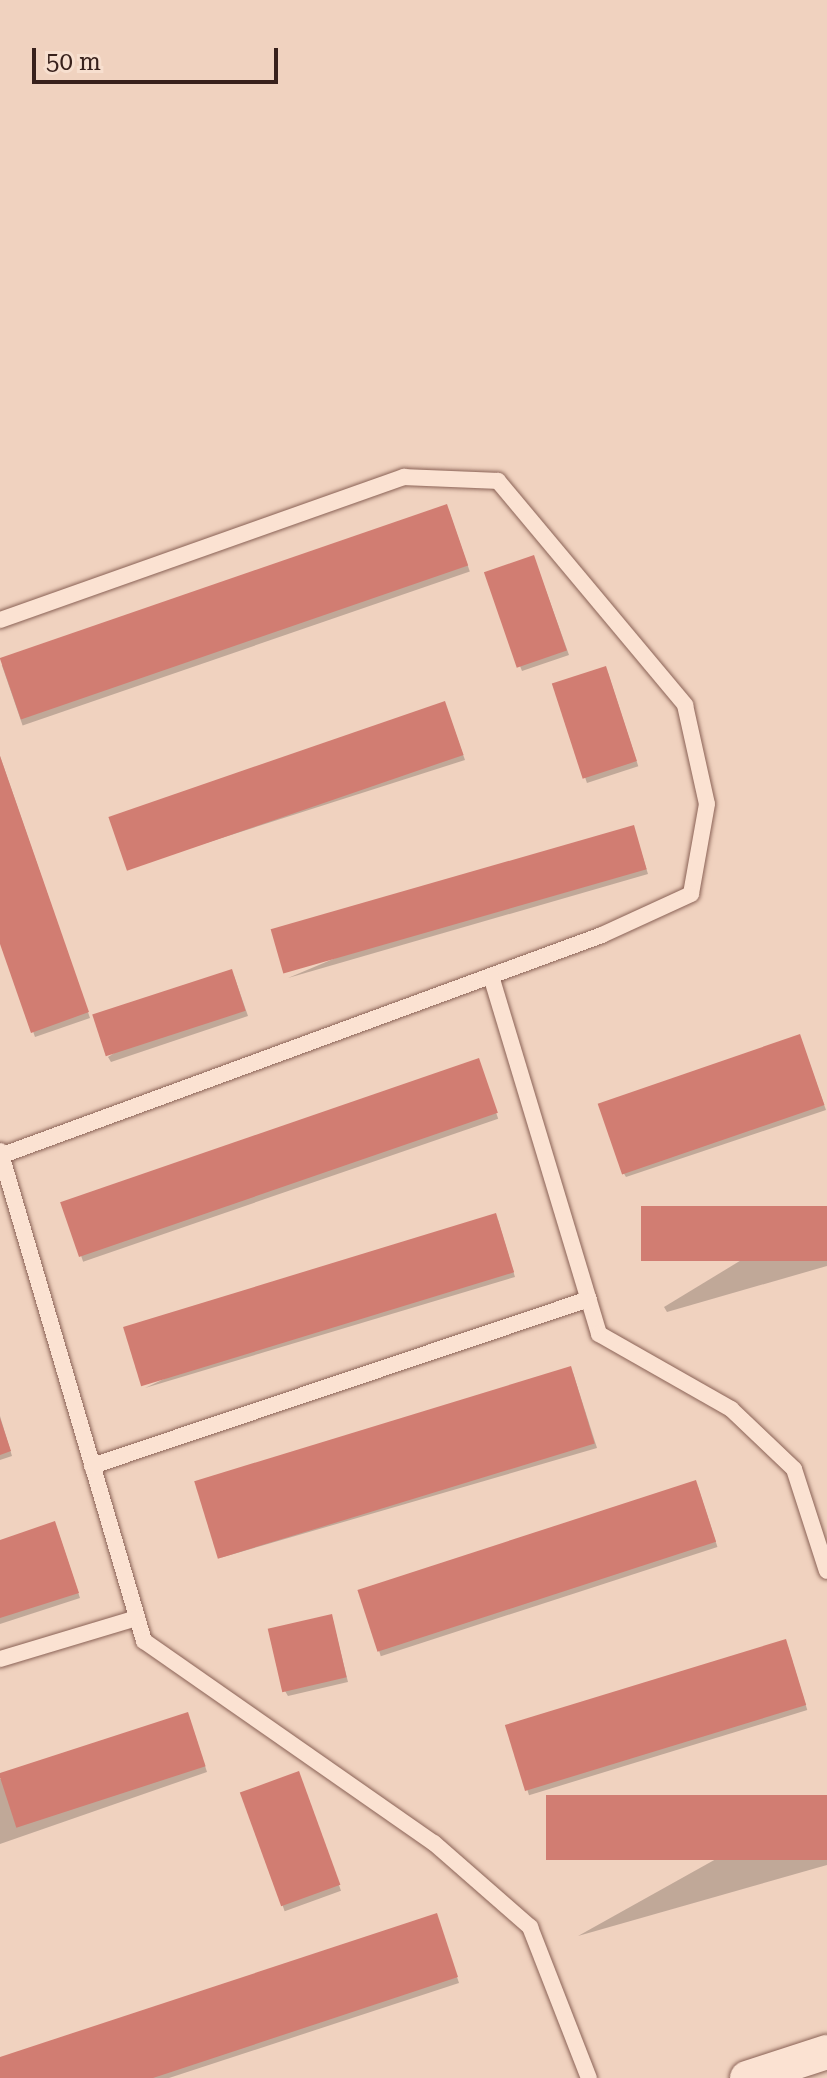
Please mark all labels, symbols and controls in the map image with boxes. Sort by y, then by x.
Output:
scale bar [36,32,282,82]
text: 50 m [46,48,101,76]

